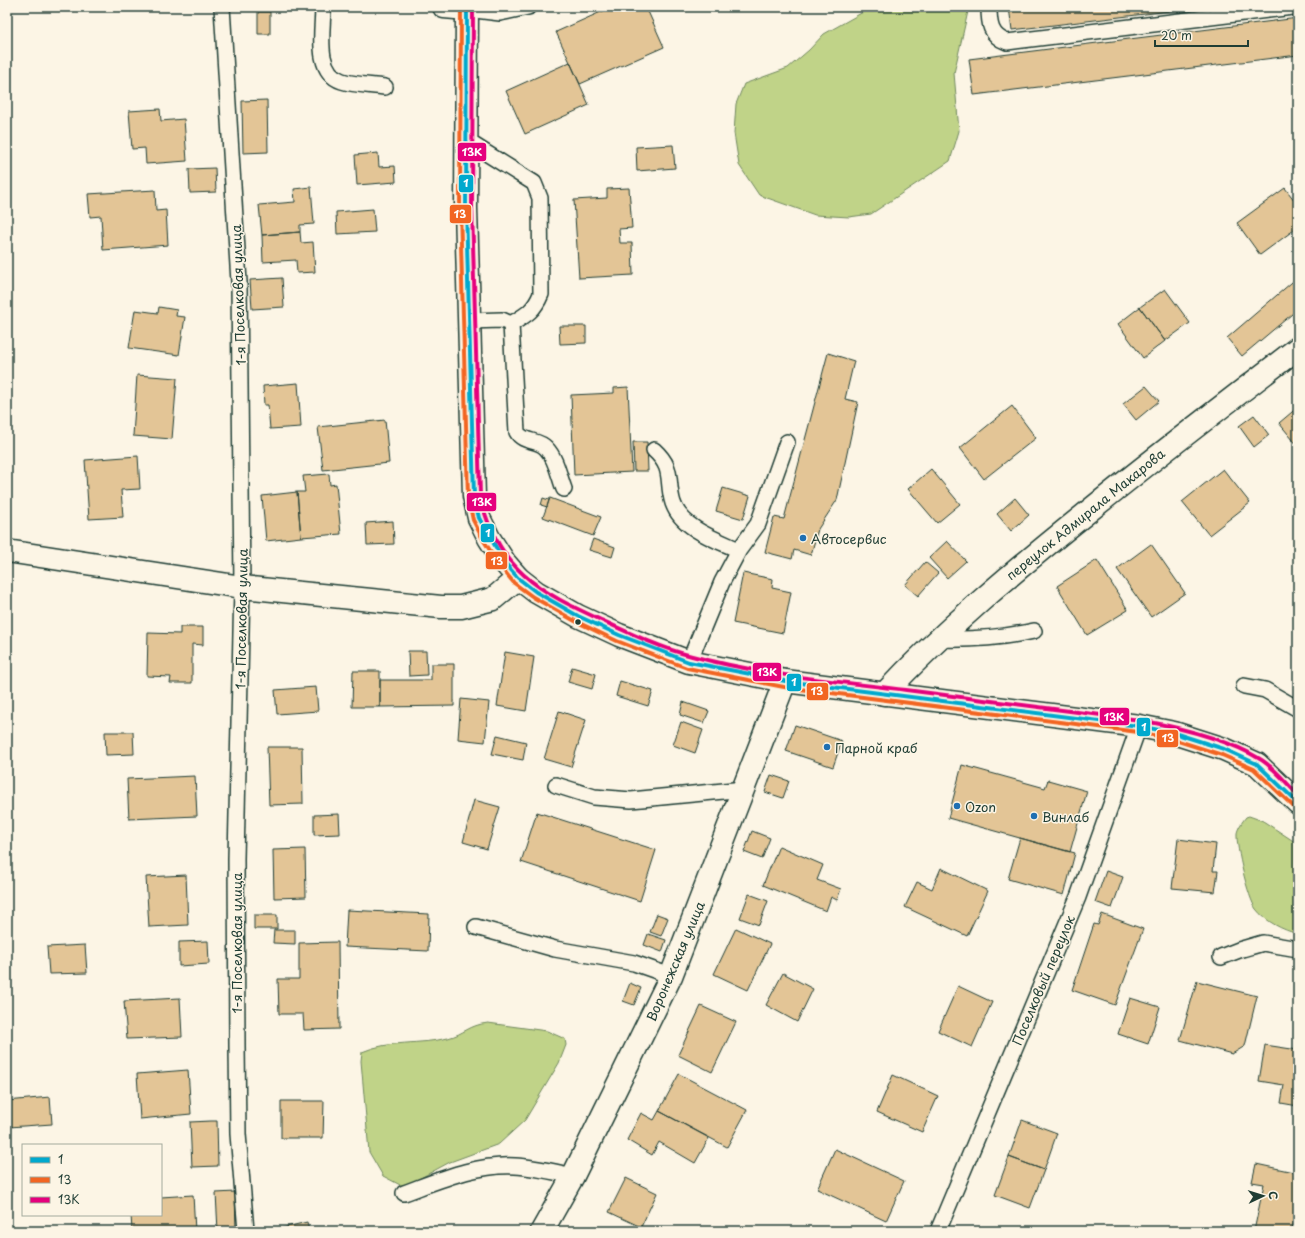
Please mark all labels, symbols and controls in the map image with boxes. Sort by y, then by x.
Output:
scale bar [1155,22,1248,48]
text: 20 m [1161,26,1192,44]
line badge: 13К [457,142,487,162]
text: 13К [462,143,482,160]
line badge: 1 [458,174,474,193]
text: 1 [463,174,469,191]
line badge: 13 [449,204,472,224]
text: 13 [454,205,466,222]
street label: 1-я Поселковая улица [226,223,250,366]
street label: переулок Адмирала Макарова [1002,443,1169,584]
line badge: 13К [466,492,497,512]
text: 13К [472,493,492,510]
line badge: 1 [480,523,495,543]
text: 1 [485,524,491,541]
place label: Автосервис [811,529,887,548]
marker: Автосервис [798,533,808,543]
street label: 1-я Поселковая улица [230,548,252,690]
line badge: 13 [485,551,508,570]
text: 13 [491,552,503,569]
unlabelled marker [573,617,583,627]
line badge: 13К [752,662,782,682]
text: 13К [757,663,777,680]
line badge: 1 [786,673,802,692]
text: 1 [791,673,797,690]
line badge: 13 [806,682,829,701]
text: 13 [811,682,823,699]
line badge: 13К [1099,707,1130,726]
text: 13К [1104,708,1124,725]
line badge: 1 [1136,717,1151,737]
text: 1 [1141,718,1147,735]
line badge: 13 [1156,729,1179,748]
text: 13 [1162,729,1174,746]
place label: Парной краб [835,738,918,757]
marker: Парной краб [822,742,832,752]
place label: Ozon [965,797,996,816]
marker: Ozon [952,801,962,811]
place label: Винлаб [1042,807,1089,826]
marker: Винлаб [1029,811,1039,821]
street label: 1-я Поселковая улица [227,872,246,1014]
street label: Воронежская улица [641,897,709,1024]
street label: Поселковый переулок [1007,912,1079,1048]
legend [22,1144,162,1216]
text: 1 [58,1150,63,1168]
text: 13 [58,1170,71,1188]
north arrow [1243,1176,1283,1216]
text: 13К [58,1190,80,1208]
text: С [1265,1191,1282,1200]

